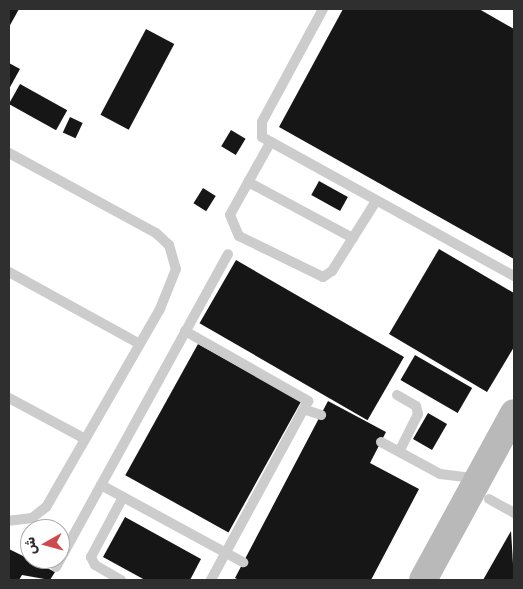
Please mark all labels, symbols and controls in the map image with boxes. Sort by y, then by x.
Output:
north arrow [20,519,70,569]
text: ش [21,536,40,556]

